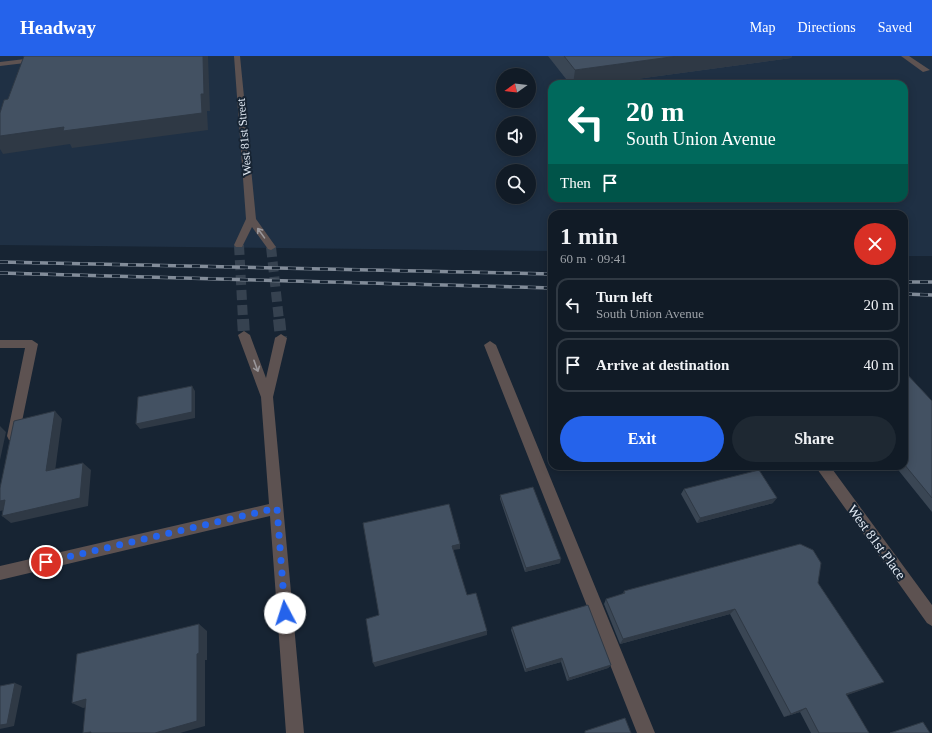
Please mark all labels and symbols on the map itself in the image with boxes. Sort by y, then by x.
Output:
north arrow [496,68,536,108]
street label: West 81st Street [234,97,254,176]
one-way arrow [257,227,265,238]
one-way arrow [252,360,260,372]
street label: West 81st Place [845,502,909,582]
pin [29,545,63,579]
position arrow [264,592,306,634]

